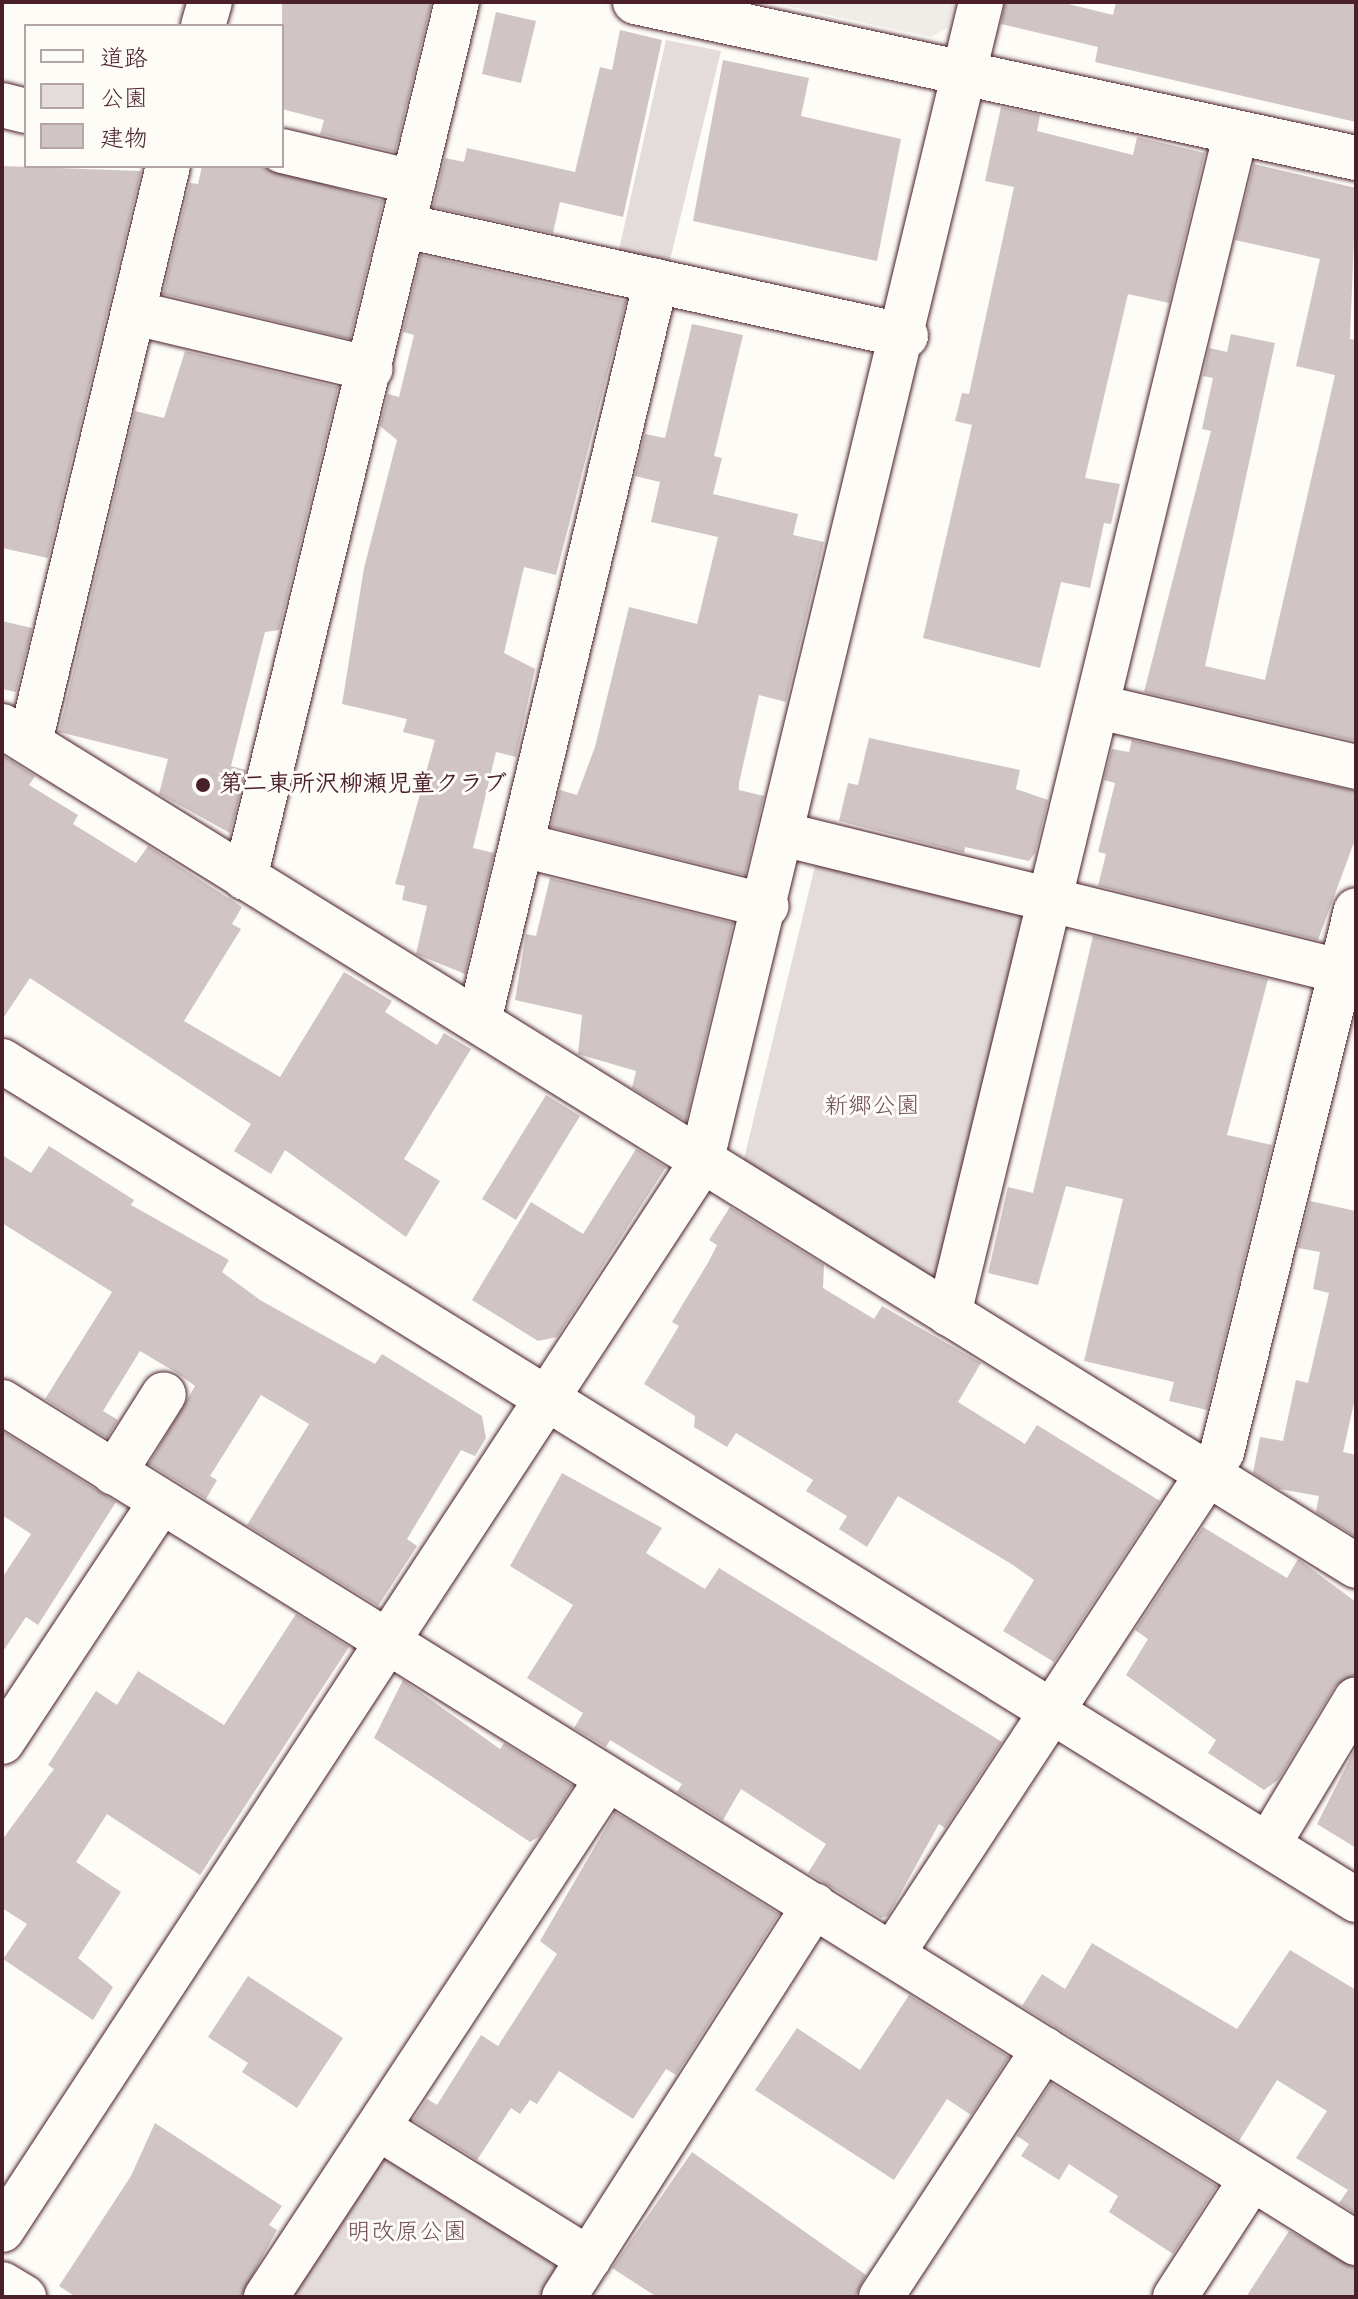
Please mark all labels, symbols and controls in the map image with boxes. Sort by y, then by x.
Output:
legend [24,24,284,168]
text: 道路 [100,44,148,75]
text: 公園 [100,84,148,115]
text: 建物 [100,124,148,155]
place label: 第二東所沢柳瀬児童クラブ [219,771,507,799]
marker: 第二東所沢柳瀬児童クラブ [194,776,212,794]
park label: 新郷公園 [824,1093,920,1121]
park label: 明改原公園 [347,2219,467,2247]

